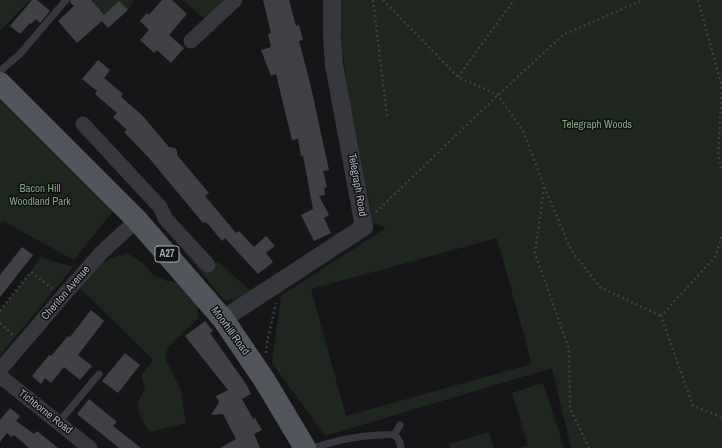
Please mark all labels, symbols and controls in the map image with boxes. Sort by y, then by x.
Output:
park label: Telegraph Woods [562,118,632,132]
street label: Telegraph Road [345,152,369,218]
park label: Bacon Hill Woodland Park [9,182,71,208]
road number: A27 [155,246,179,262]
street label: Cheriton Avenue [39,263,93,323]
street label: Moorhill Road [208,304,252,358]
street label: Tichborne Road [16,387,74,437]

